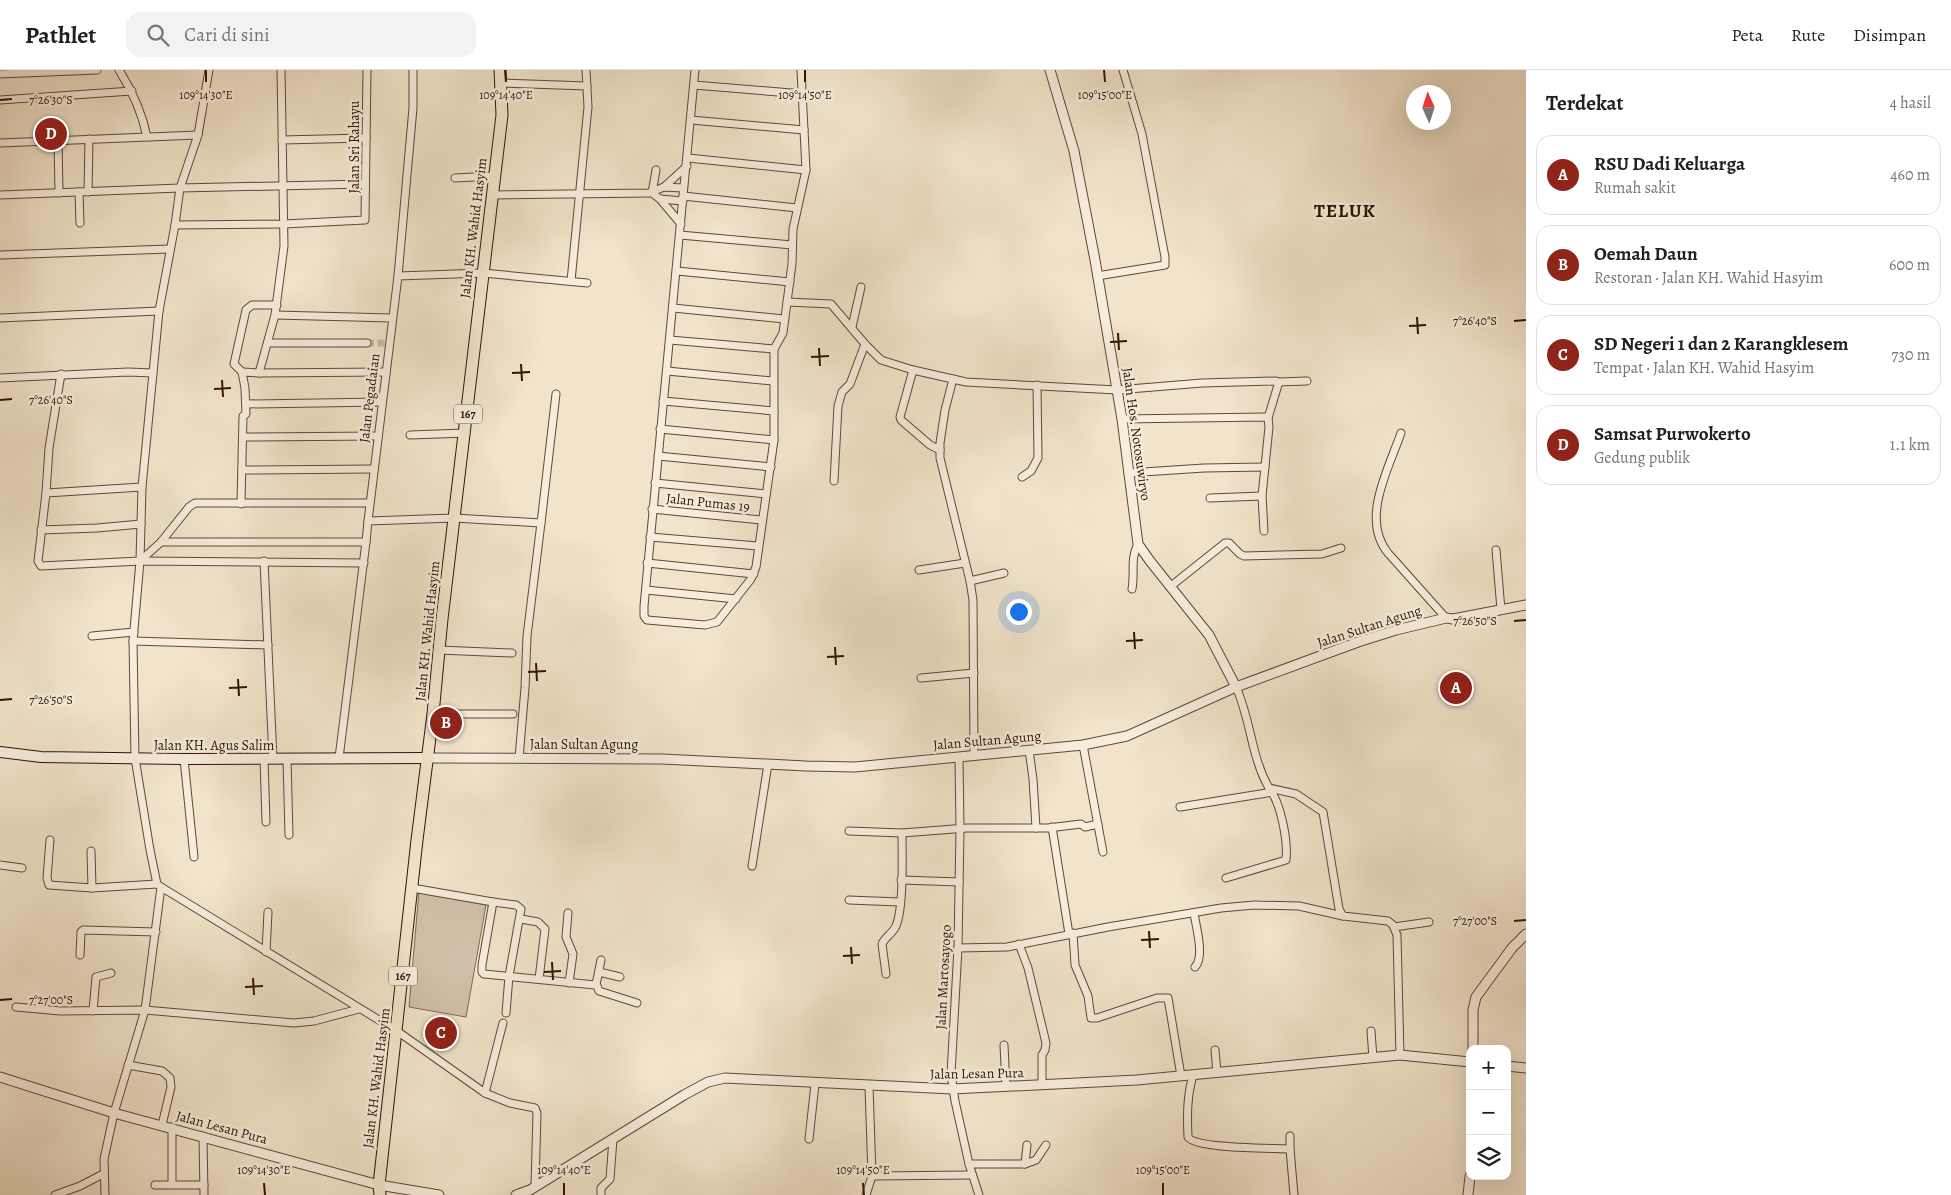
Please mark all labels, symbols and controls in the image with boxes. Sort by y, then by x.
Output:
search box [126,12,476,57]
text: Pathlet [25,19,96,51]
icon: search [144,21,172,49]
text: Cari di sini [184,22,270,48]
text: Peta [1732,23,1763,47]
text: Rute [1791,23,1825,47]
text: Disimpan [1853,23,1926,47]
north arrow [1406,85,1451,130]
text: 109°14'30"E [179,87,233,103]
text: 109°14'40"E [479,87,533,103]
text: 109°14'50"E [778,87,832,103]
text: 109°15'00"E [1078,87,1132,103]
text: Terdekat [1546,89,1624,117]
text: 7°26'30"S [29,92,73,108]
text: 4 hasil [1890,92,1931,114]
street label: Jalan Sri Rahayu [345,100,364,193]
pin: D [35,115,67,153]
text: RSU Dadi Keluarga [1594,151,1745,177]
street label: Jalan KH. Wahid Hasyim [455,156,492,299]
text: A [1558,164,1568,186]
text: 460 m [1890,164,1930,186]
text: Rumah sakit [1594,177,1676,199]
district label: TELUK [1314,198,1376,224]
text: Oemah Daun [1594,241,1698,267]
text: B [1558,254,1568,276]
text: 600 m [1889,254,1930,276]
text: Restoran · Jalan KH. Wahid Hasyim [1594,267,1823,289]
text: 7°26'40"S [1453,313,1497,329]
text: SD Negeri 1 dan 2 Karangklesem [1594,331,1848,357]
text: C [1558,344,1568,366]
text: 730 m [1892,344,1930,366]
street label: Jalan Pegadaian [355,352,384,444]
text: Tempat · Jalan KH. Wahid Hasyim [1594,357,1814,379]
street label: Jalan Hos. Notosuwiryo [1118,366,1155,502]
text: 7°26'40"S [29,392,73,408]
road number: 167 [454,404,482,424]
text: Samsat Purwokerto [1594,421,1751,447]
text: D [1557,434,1569,456]
text: 1.1 km [1890,434,1930,456]
text: Gedung publik [1594,447,1690,469]
street label: Jalan Pumas 19 [665,489,751,516]
street label: Jalan KH. Wahid Hasyim [411,560,444,702]
your location [1006,599,1032,625]
street label: Jalan Sultan Agung [1315,601,1424,652]
text: 7°26'50"S [1453,613,1497,629]
pin: A [1440,669,1472,707]
text: 7°26'50"S [29,692,73,708]
pin: B [430,704,462,742]
street label: Jalan Sultan Agung [932,726,1042,755]
street label: Jalan Sultan Agung [530,735,638,754]
street label: Jalan KH. Agus Salim [154,736,275,755]
text: 7°27'00"S [1453,913,1497,929]
street label: Jalan Martosayogo [931,924,956,1030]
road number: 167 [389,966,417,986]
text: 7°27'00"S [29,992,73,1008]
street label: Jalan KH. Wahid Hasyim [358,1006,395,1149]
pin: C [425,1014,457,1052]
map controls [1466,1045,1511,1180]
button: + [1466,1045,1511,1090]
street label: Jalan Lesan Pura [930,1063,1025,1084]
button: − [1466,1090,1511,1135]
street label: Jalan Lesan Pura [174,1106,270,1149]
button: layers [1466,1135,1511,1180]
text: 109°14'30"E [237,1162,291,1178]
text: 109°14'40"E [537,1162,591,1178]
text: 109°14'50"E [836,1162,890,1178]
text: 109°15'00"E [1136,1162,1190,1178]

